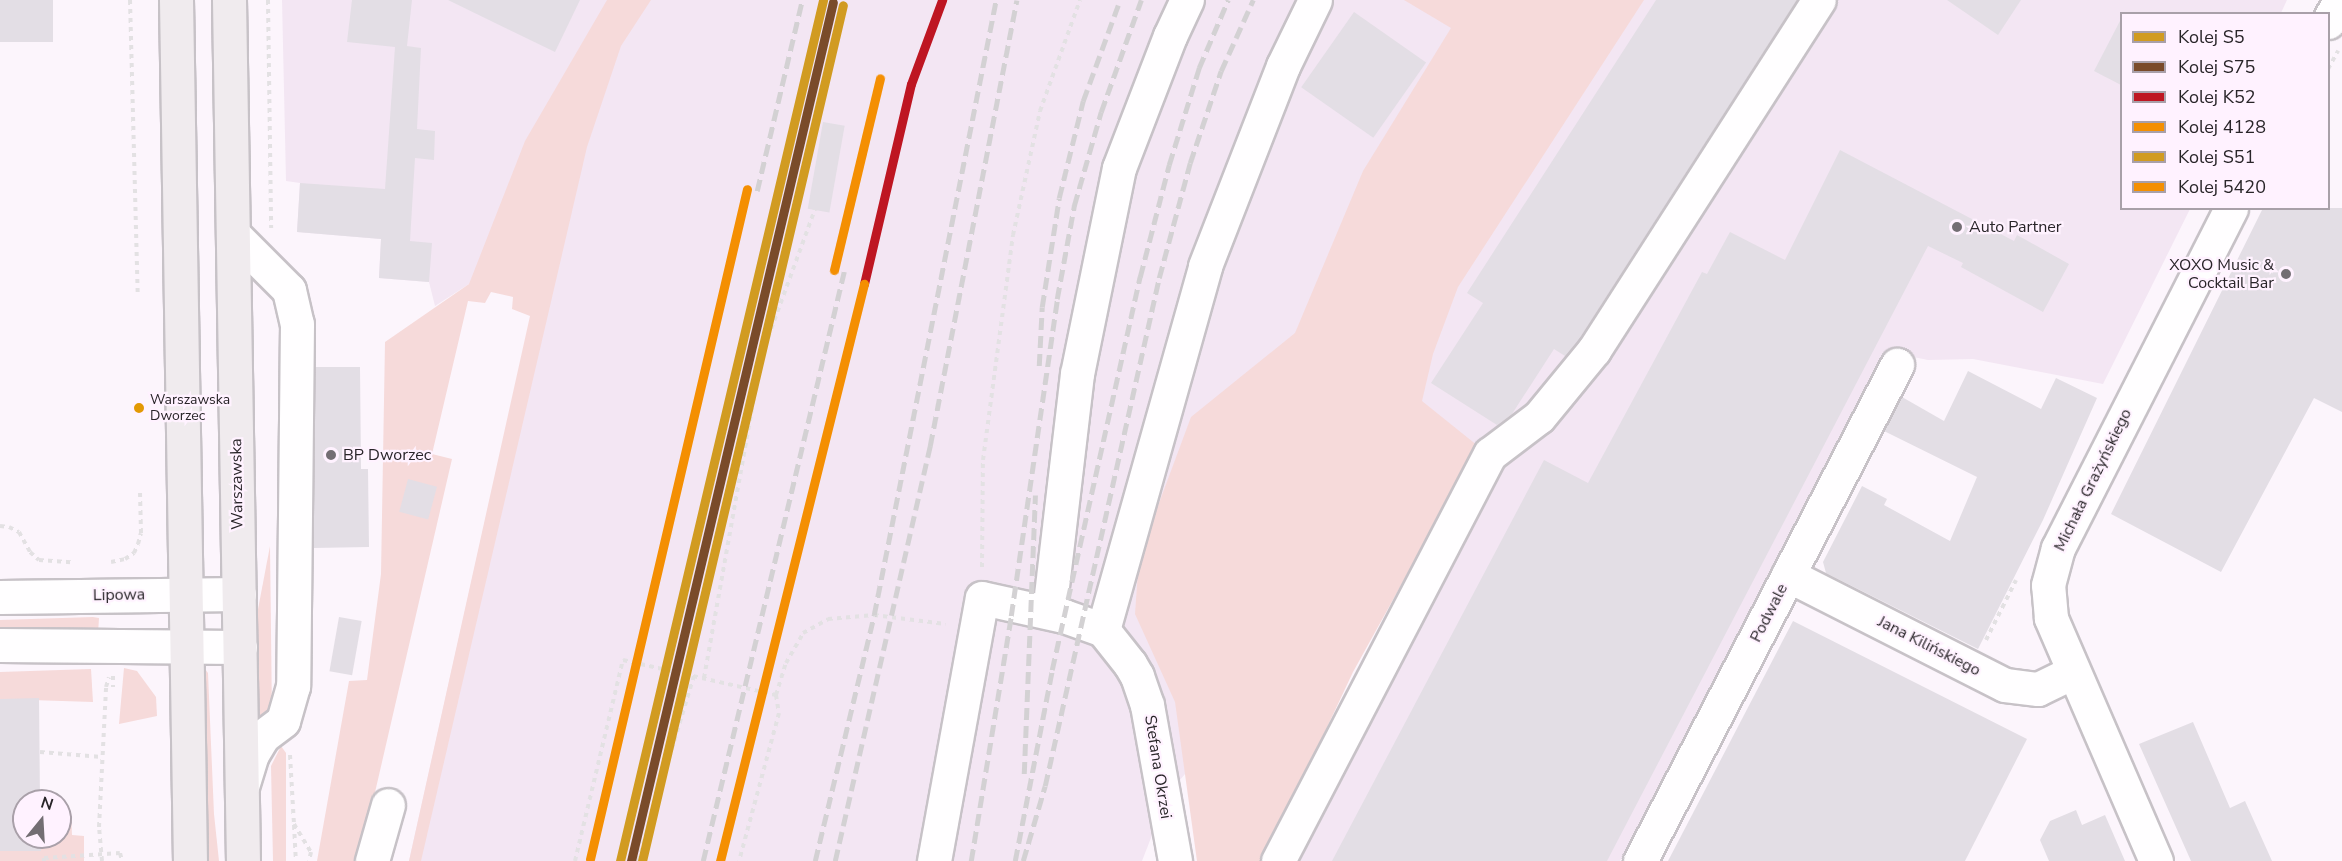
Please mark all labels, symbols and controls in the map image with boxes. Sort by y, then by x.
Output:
legend [2120,12,2330,210]
text: Kolej S5 [2178,25,2245,49]
text: Kolej S75 [2178,55,2255,79]
text: Kolej K52 [2178,85,2256,109]
text: Kolej 4128 [2178,115,2266,139]
text: Kolej S51 [2178,145,2255,169]
text: Kolej 5420 [2178,175,2266,199]
place label: Auto Partner [1969,217,2061,237]
marker: Auto Partner [1950,220,1964,234]
place label: XOXO Music & Cocktail Bar [2169,255,2274,293]
marker: XOXO Music & Cocktail Bar [2279,267,2293,281]
place label: Warszawska Dworzec [150,392,230,424]
marker: Warszawska Dworzec [133,402,145,414]
street label: Michała Grażyńskiego [2050,406,2136,554]
street label: Warszawska [227,438,247,530]
place label: BP Dworzec [343,445,431,465]
marker: BP Dworzec [324,448,338,462]
street label: Podwale [1746,581,1792,645]
street label: Lipowa [93,585,145,605]
street label: Jana Kilińskiego [1874,612,1984,680]
street label: Stefana Okrzei [1140,714,1176,820]
north arrow [12,789,72,849]
text: N [38,791,56,816]

